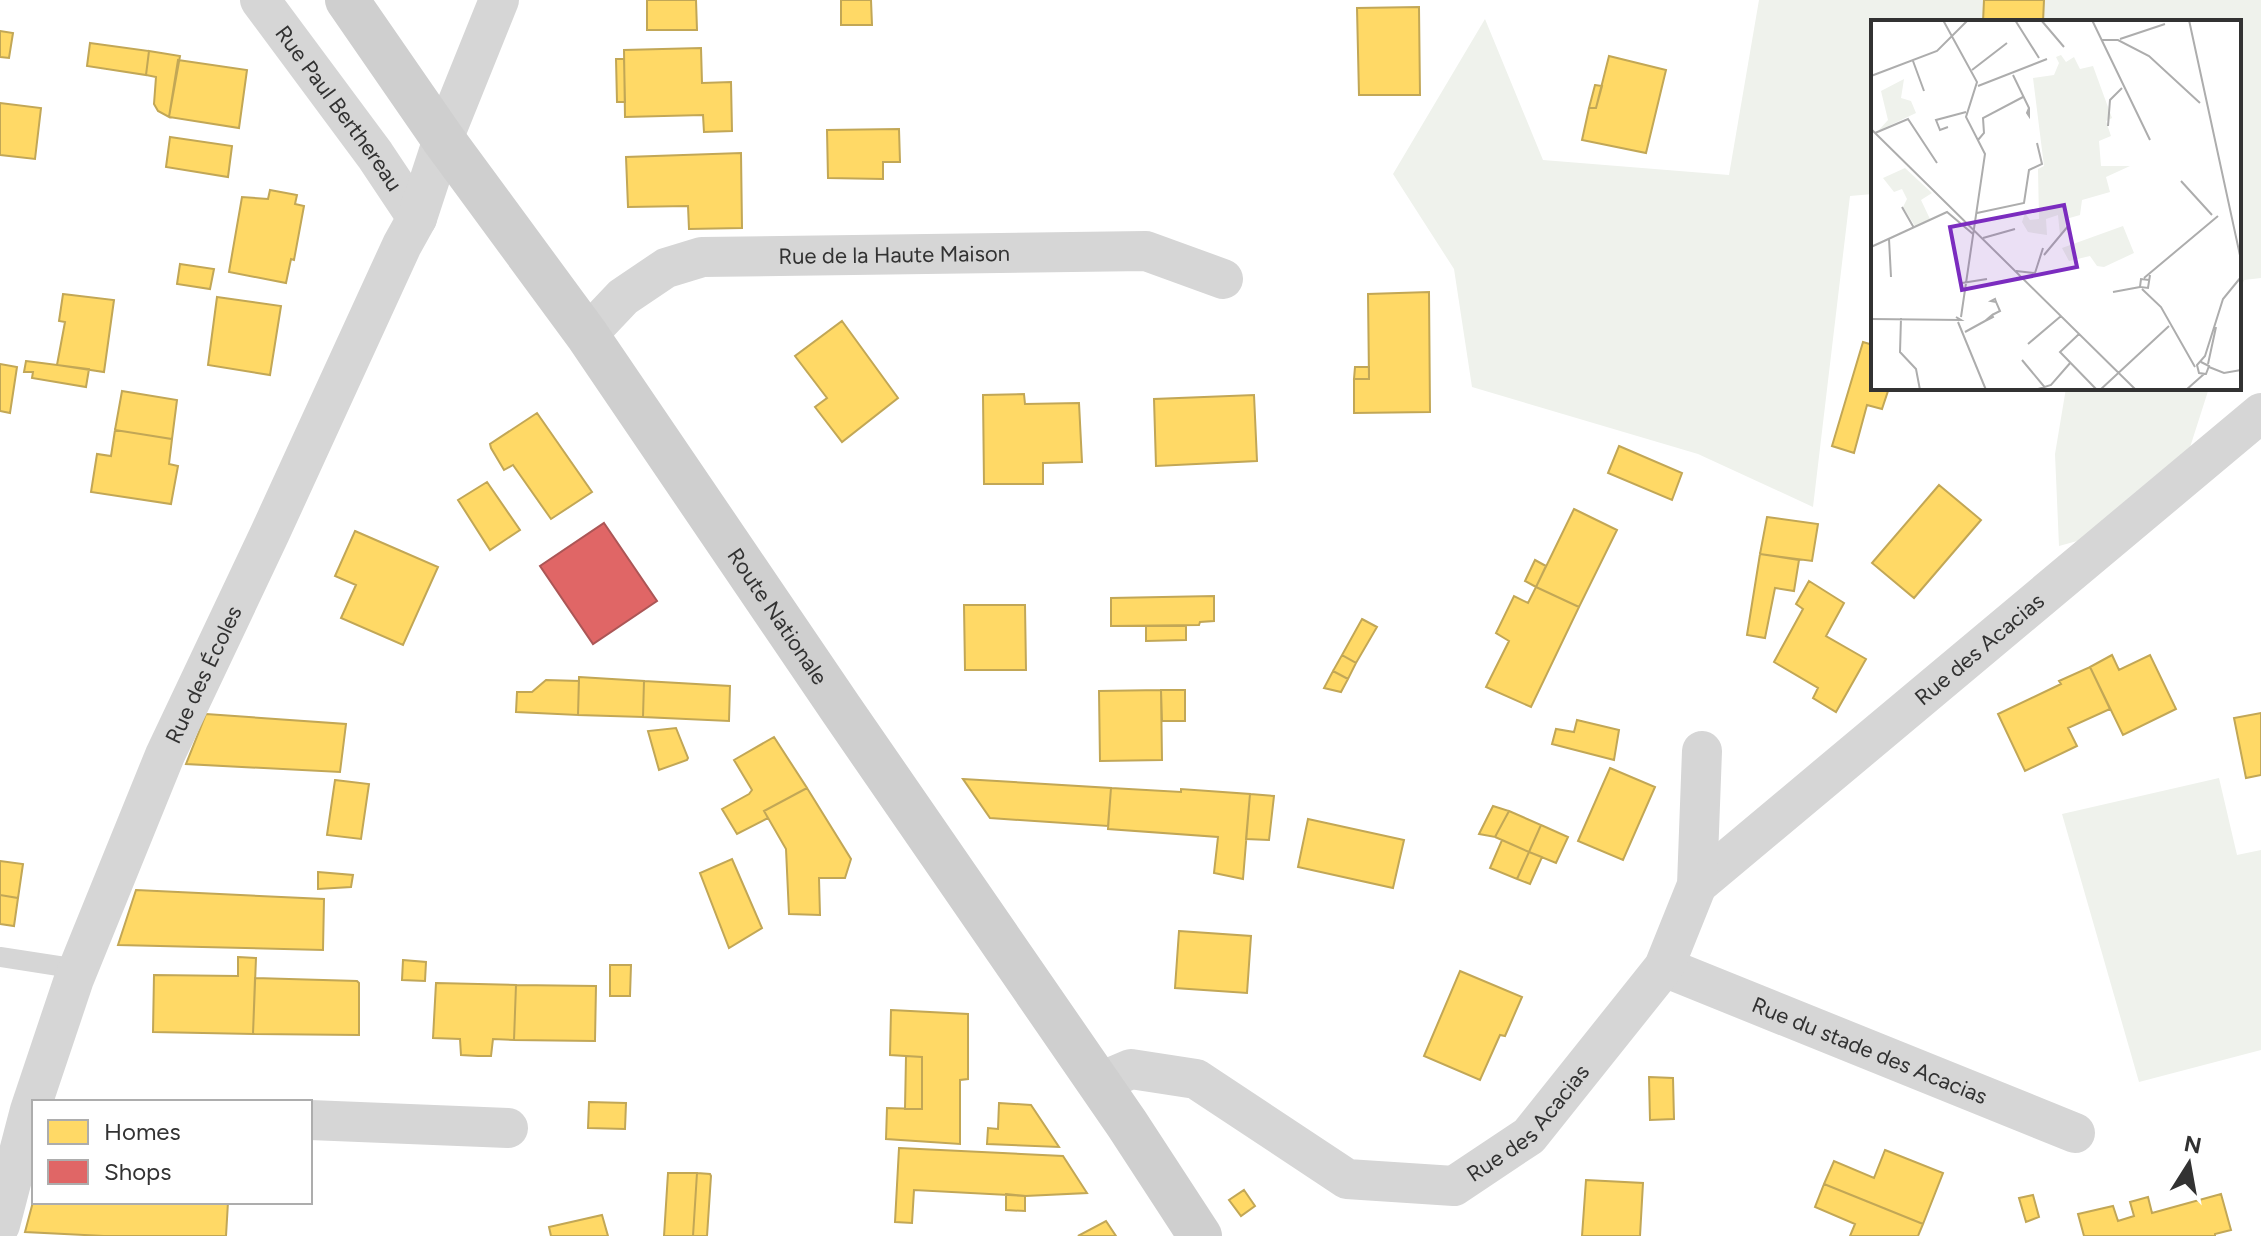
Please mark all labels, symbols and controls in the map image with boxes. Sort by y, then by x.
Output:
street label: Rue Paul Berthereau [270,20,409,196]
inset map [1871,20,2241,390]
street label: Rue de la Haute Maison [778,239,1010,269]
street label: Route Nationale [722,543,834,690]
street label: Rue des Acacias [1909,587,2049,711]
street label: Rue des Écoles [159,601,247,747]
street label: Rue du stade des Acacias [1748,991,1991,1110]
street label: Rue des Acacias [1461,1059,1595,1187]
legend [32,1100,312,1204]
text: Homes [104,1117,181,1146]
north arrow [2149,1124,2229,1204]
text: N [2182,1130,2204,1160]
text: Shops [104,1157,171,1186]

